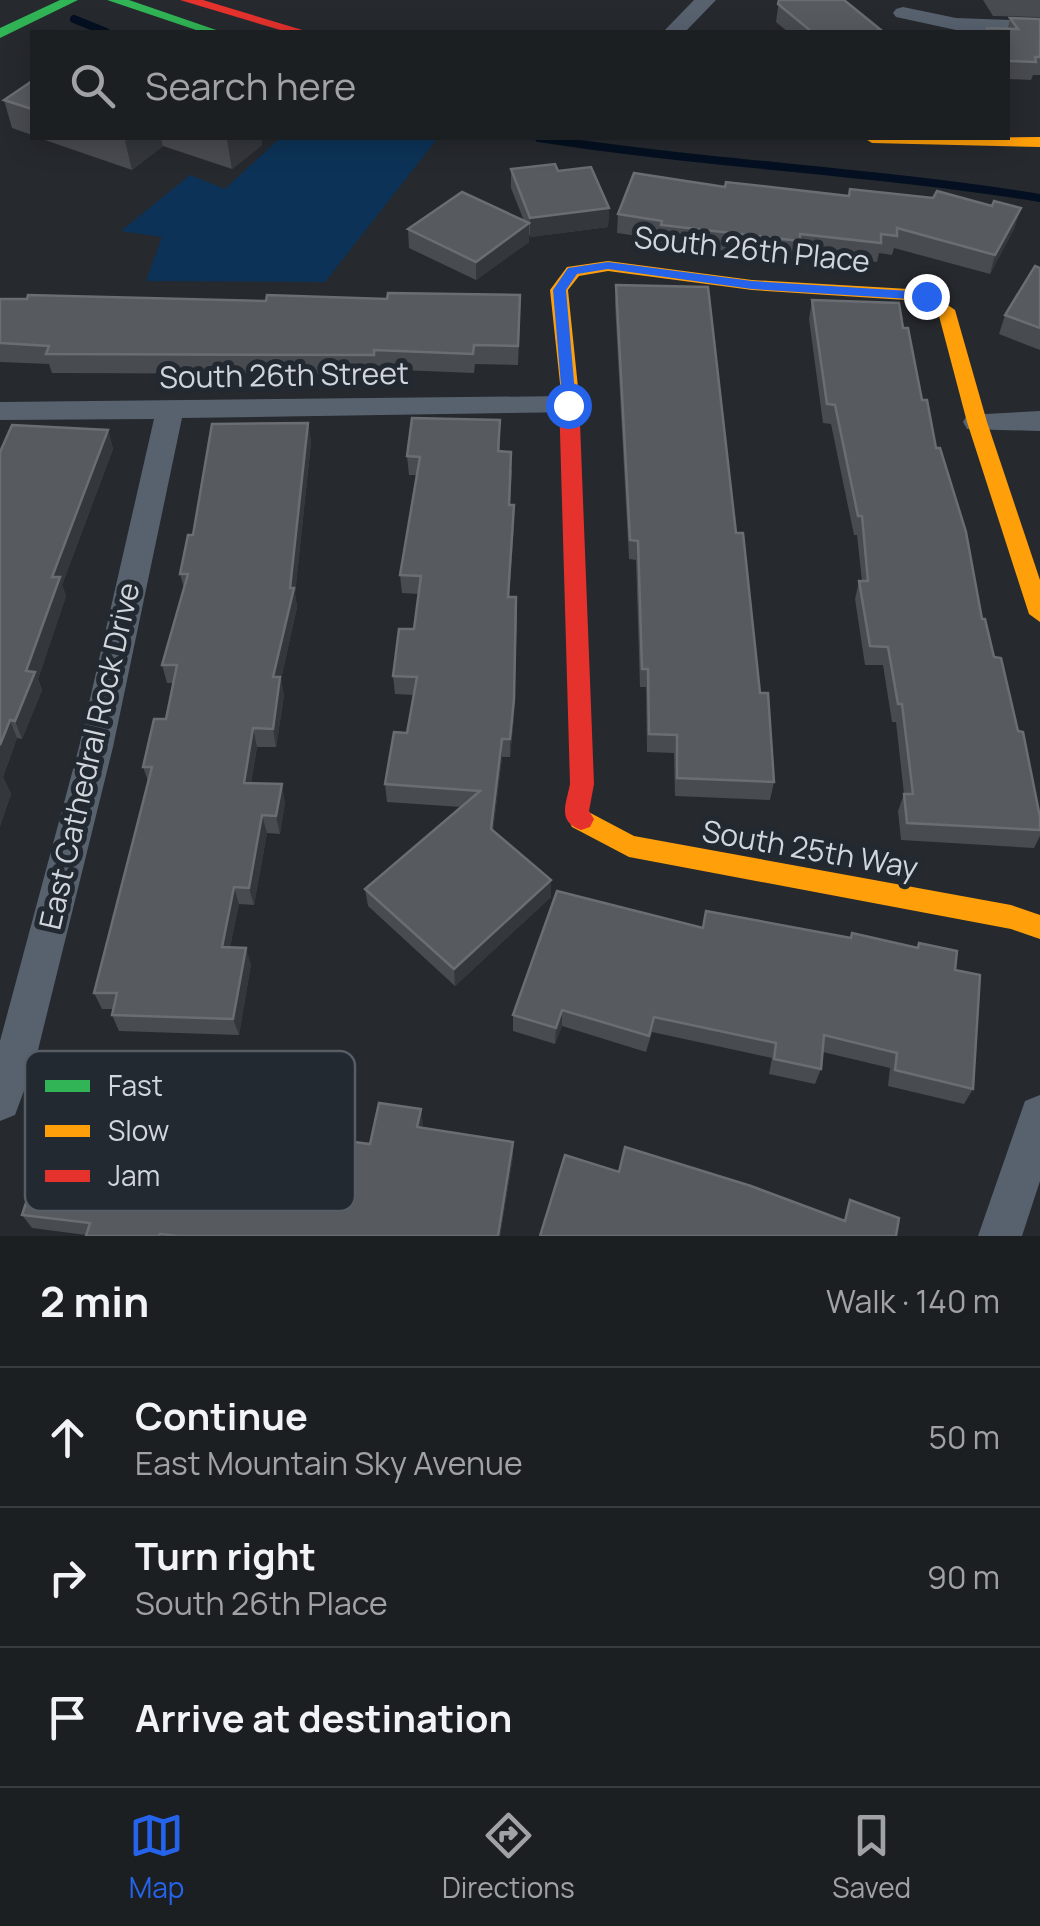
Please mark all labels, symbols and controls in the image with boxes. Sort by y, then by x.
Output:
search box [30,30,1010,140]
icon: search [65,58,120,113]
text: Search here [145,59,356,111]
street label: South 26th Place [632,216,872,281]
route end [904,274,950,320]
street label: South 26th Street [159,352,409,397]
route start [546,383,592,429]
street label: East Cathedral Rock Drive [29,578,148,933]
street label: South 25th Way [699,809,922,888]
legend [25,1051,355,1211]
text: Fast [108,1066,163,1104]
text: Slow [108,1111,169,1149]
text: Jam [108,1156,160,1194]
text: 2 min [40,1272,149,1330]
text: Walk · 140 m [826,1279,1000,1323]
text: Continue [135,1389,308,1441]
icon: ahead [40,1410,95,1465]
text: 50 m [928,1415,1000,1459]
text: East Mountain Sky Avenue [135,1441,523,1485]
text: Turn right [135,1529,316,1581]
icon: right [40,1550,95,1605]
text: 90 m [927,1555,1000,1599]
text: South 26th Place [135,1581,388,1625]
icon: arrive [40,1690,95,1745]
text: Arrive at destination [135,1691,512,1743]
tab: Map [129,1808,184,1906]
tab: Directions [442,1808,575,1906]
tab: Saved [832,1808,911,1906]

